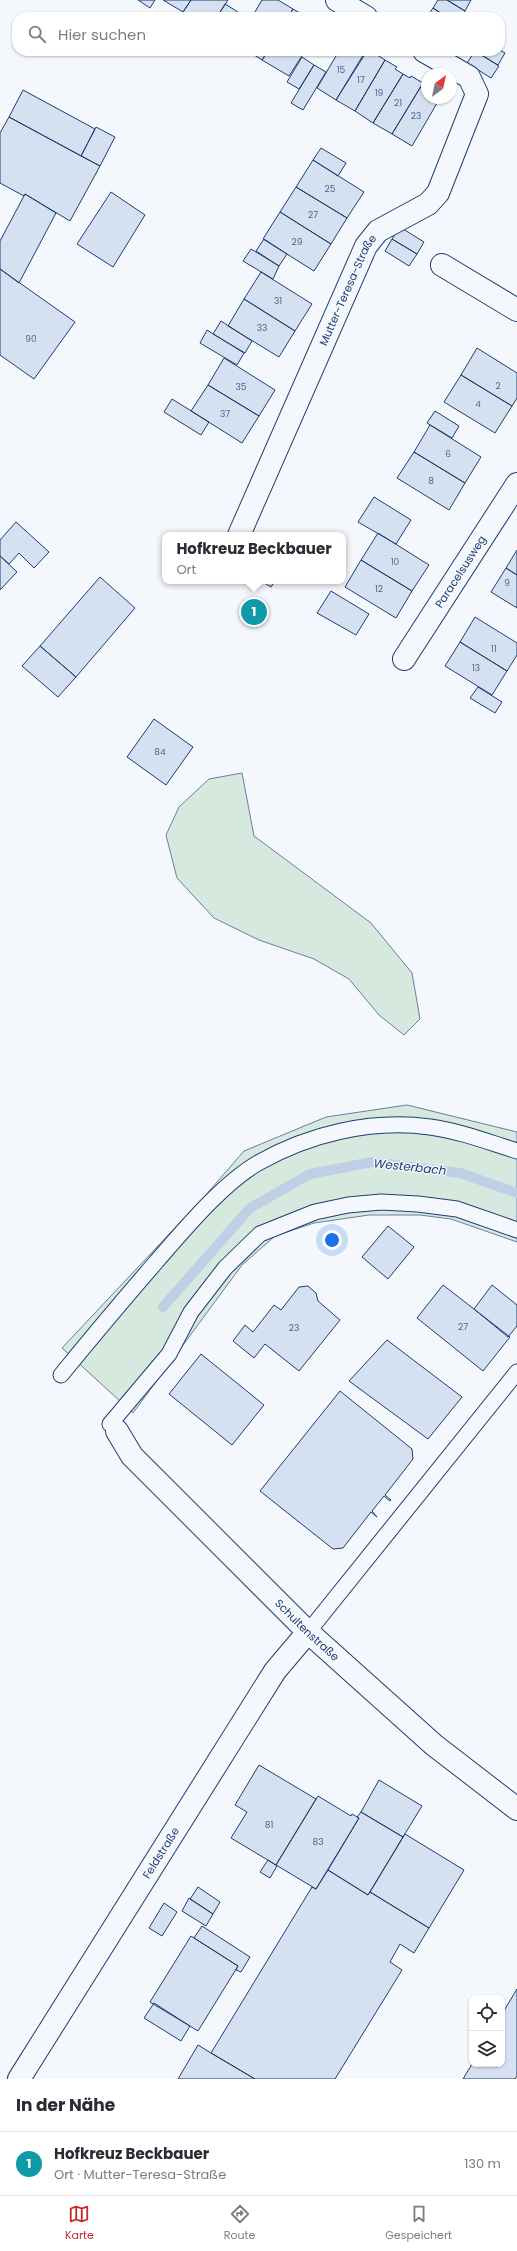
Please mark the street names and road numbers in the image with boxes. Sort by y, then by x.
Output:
street label: Mutter-Teresa-Straße [315,231,380,348]
street label: Paracelsusweg [431,532,490,611]
street label: Schultenstraße [271,1595,343,1665]
street label: Feldstraße [139,1824,183,1882]

